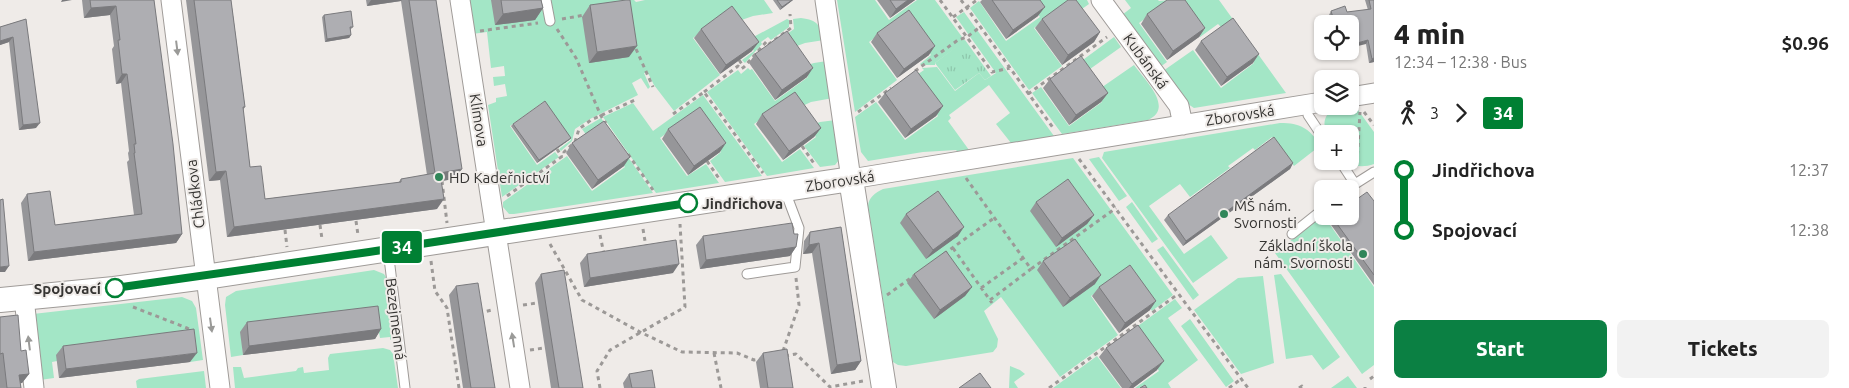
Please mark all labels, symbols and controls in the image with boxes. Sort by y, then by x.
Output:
map controls [1314,15,1359,225]
button: locate [1314,15,1359,60]
text: 4 min [1394,18,1465,49]
street label: Kubánská [1120,30,1172,92]
text: $0.96 [1781,32,1829,54]
one-way arrow [173,41,181,57]
text: 12:34 – 12:38 · Bus [1394,53,1527,71]
button: layers [1314,70,1359,115]
street label: Klímova [466,92,492,148]
icon: walk [1394,99,1422,127]
icon: forward [1447,99,1475,127]
street label: Zborovská [1204,101,1276,129]
text: 34 [1493,103,1513,123]
text: 3 [1430,104,1439,122]
button: + [1314,125,1359,170]
street label: Chládkova [182,159,208,229]
text: Jindřichova [1432,159,1535,181]
text: 12:37 [1789,161,1829,179]
street label: Zborovská [804,167,876,195]
place label: HD Kadeřnictví [449,169,549,186]
marker: HD Kadeřnictví [433,171,445,183]
button: − [1314,180,1359,225]
marker: Jindřichova [678,193,698,213]
place label: Jindřichova [702,195,783,212]
place label: MŠ nám. Svornosti [1234,197,1297,231]
marker: MŠ nám. Svornosti [1218,208,1230,220]
text: Spojovací [1432,219,1517,241]
text: 12:38 [1789,221,1829,239]
line badge: 34 [380,231,424,263]
text: 34 [392,237,412,257]
place label: Základní škola nám. Svornosti [1254,237,1353,271]
marker: Základní škola nám. Svornosti [1357,248,1369,260]
street label: Bezejmenná [383,277,409,361]
marker: Spojovací [105,278,125,298]
place label: Spojovací [34,280,101,297]
one-way arrow [207,318,215,334]
button: Start [1394,320,1607,378]
button: Tickets [1617,320,1829,378]
one-way arrow [509,331,517,347]
one-way arrow [25,334,33,350]

